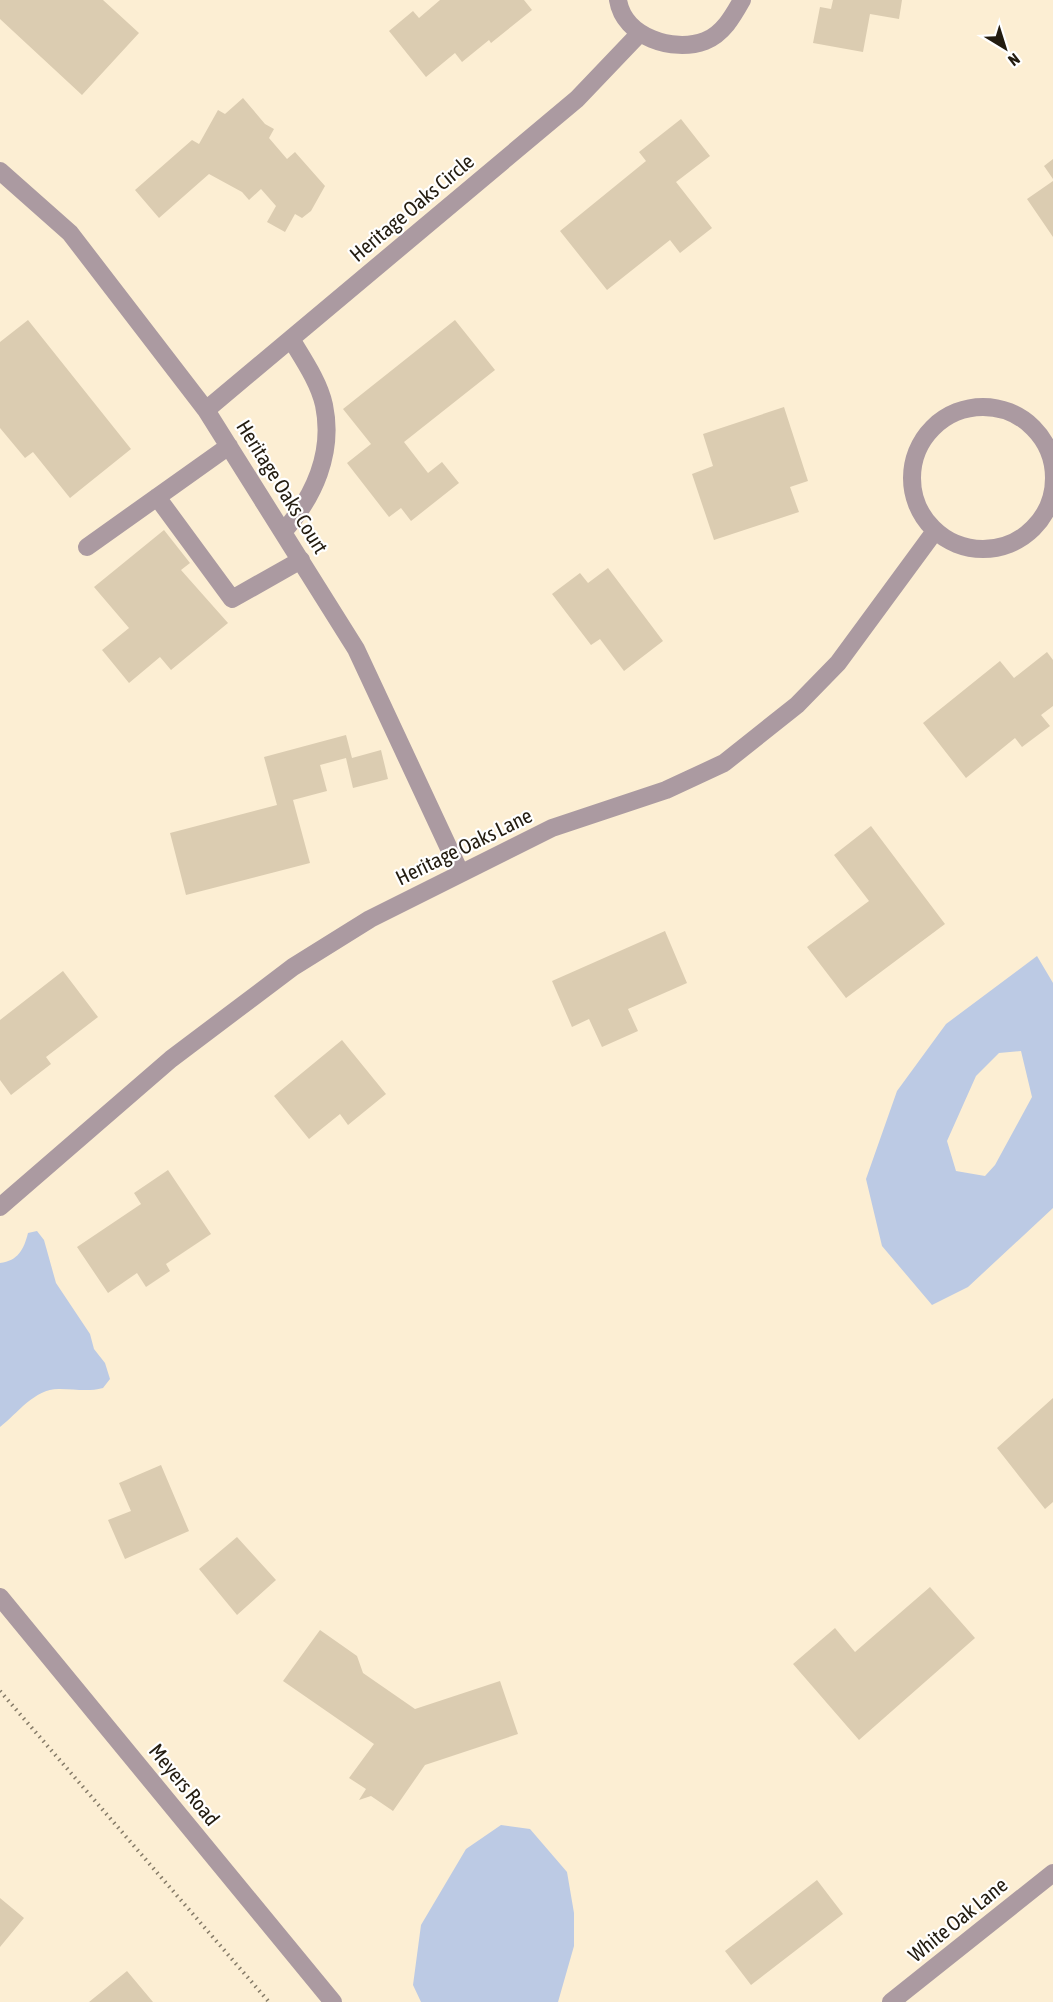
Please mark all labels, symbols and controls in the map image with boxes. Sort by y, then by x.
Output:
north arrow [975,18,1035,78]
text: N [1005,50,1024,70]
street label: Heritage Oaks Circle [345,148,478,266]
street label: Heritage Oaks Court [232,415,333,558]
street label: Heritage Oaks Lane [391,803,536,889]
street label: Meyers Road [145,1739,225,1830]
street label: White Oak Lane [903,1872,1012,1966]

